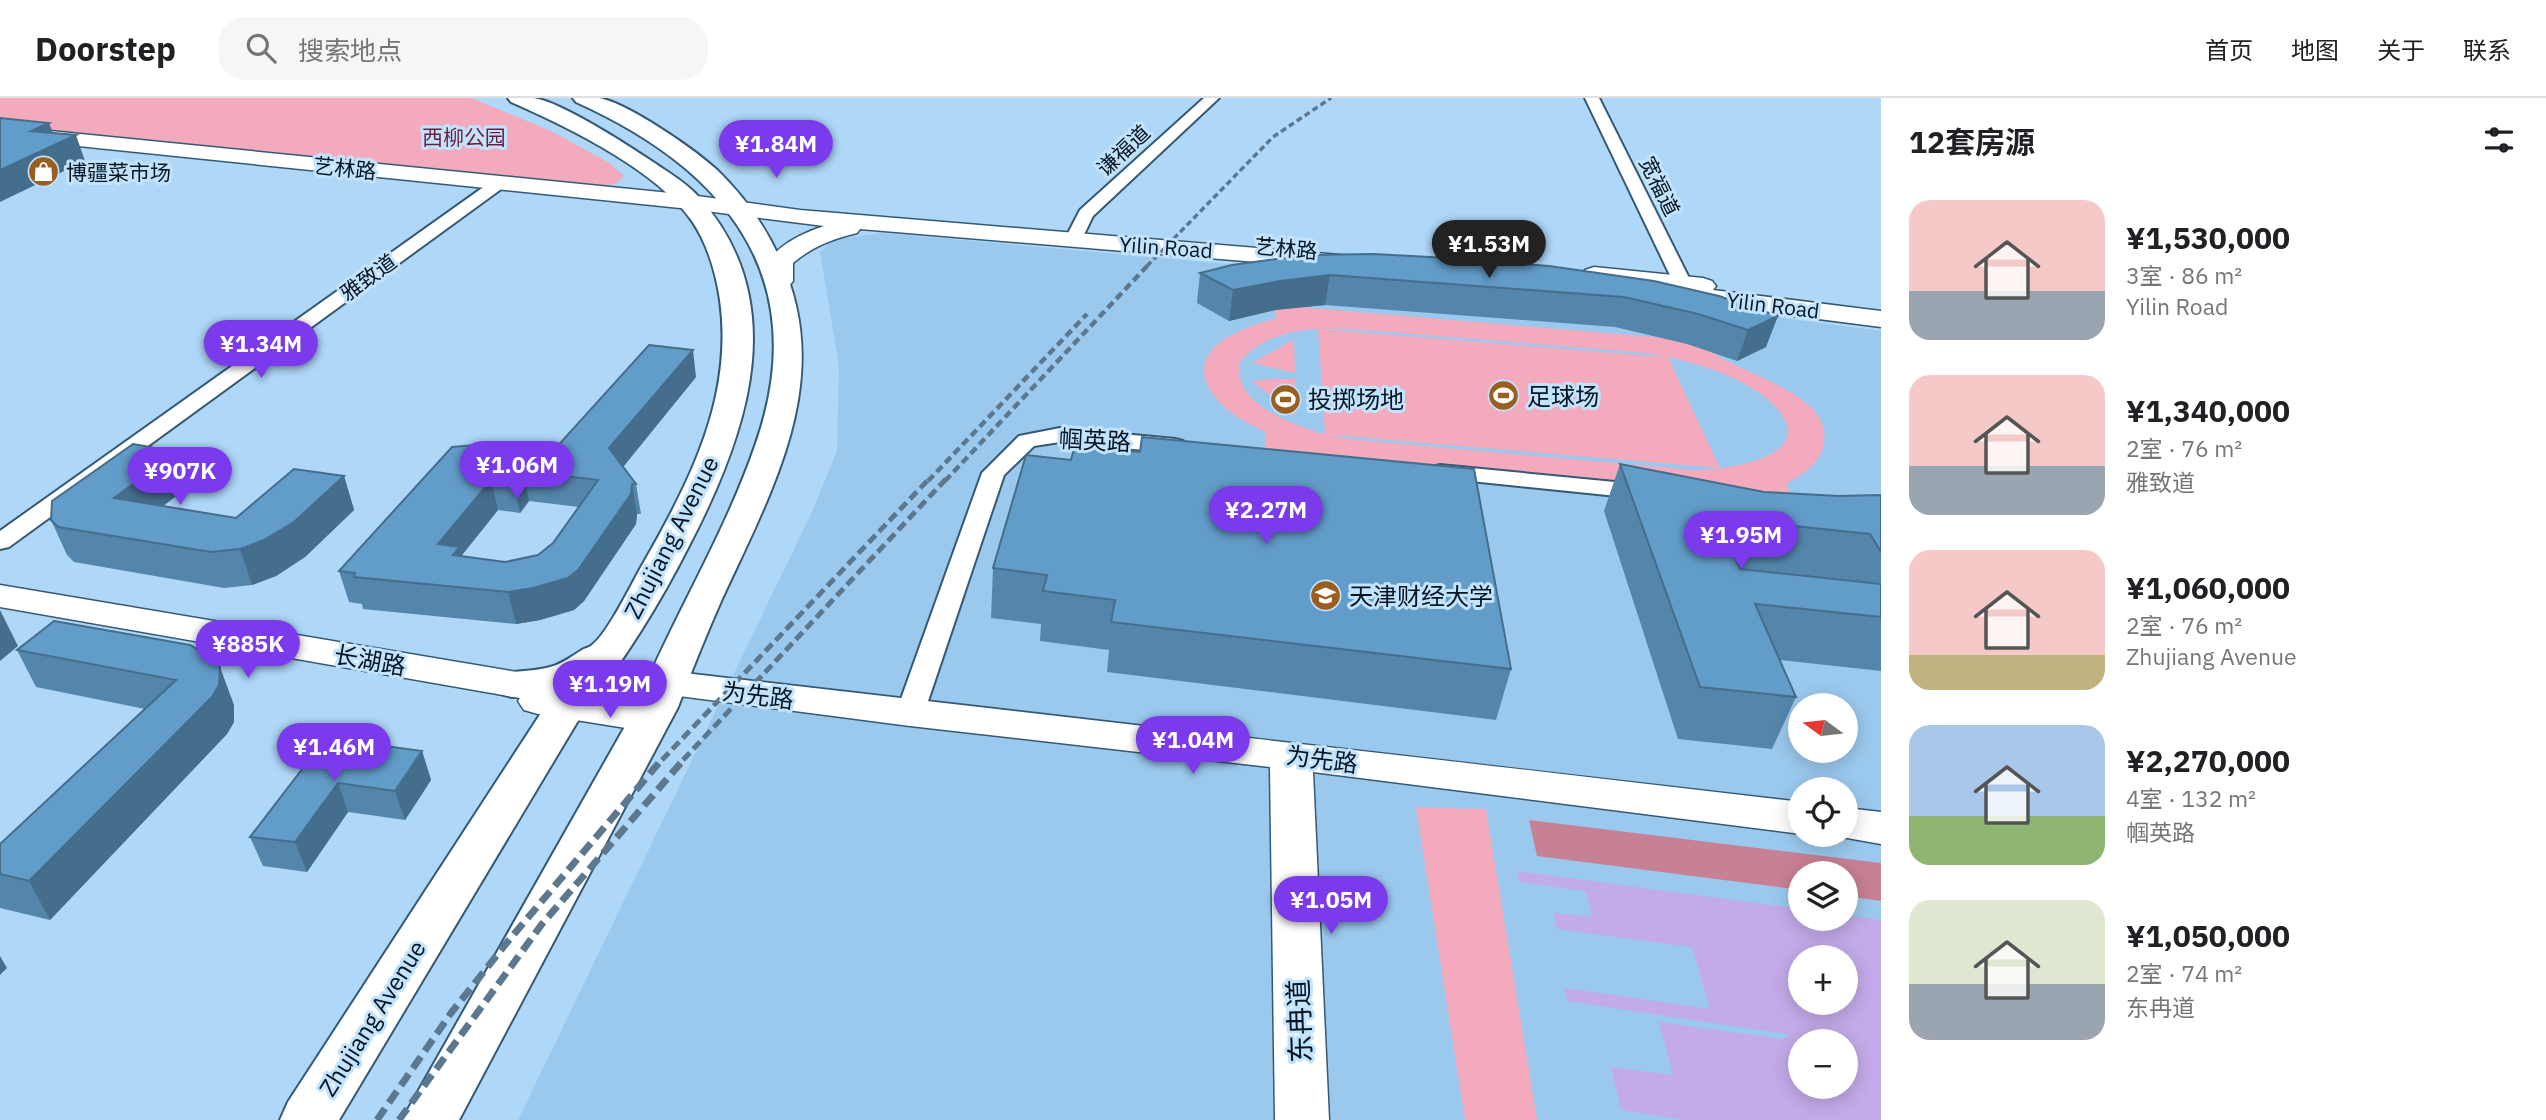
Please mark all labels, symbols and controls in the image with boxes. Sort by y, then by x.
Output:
search box [218,17,708,80]
text: Doorstep [35,27,176,70]
icon: search [242,29,280,67]
text: 搜索地点 [298,33,402,67]
text: 首页 [2205,34,2253,66]
text: 地图 [2291,34,2339,66]
text: 关于 [2377,34,2425,66]
text: 联系 [2463,34,2511,66]
street label: 谦福道 [1090,118,1156,182]
pin: ¥1.84M [719,120,833,180]
icon: filters [2480,121,2518,159]
text: 12套房源 [1909,122,2035,161]
park label: 西柳公园 [422,123,506,151]
text: ¥1.84M [735,128,817,158]
street label: 艺林路 [312,151,378,185]
street label: 宽福道 [1634,152,1686,220]
shop icon: 博疆菜市场 [26,155,60,189]
place label: 博疆菜市场 [66,158,171,186]
text: ¥1,530,000 [2126,218,2290,257]
pin: ¥1.53M [1432,220,1546,280]
text: ¥1.53M [1448,228,1530,258]
icon: home [1965,228,2049,312]
street label: Yilin Road [1118,230,1214,264]
street label: 艺林路 [1253,231,1319,265]
street label: 雅致道 [334,247,402,307]
text: 3室 · 86 m² [2126,260,2242,290]
street label: Yilin Road [1725,285,1821,325]
text: Yilin Road [2126,291,2228,321]
pin: ¥1.34M [204,320,318,380]
text: ¥1.34M [220,328,302,358]
sports icon: 足球场 [1487,379,1521,413]
place label: 足球场 [1527,380,1599,412]
sports icon: 投掷场地 [1268,382,1302,416]
place label: 投掷场地 [1308,383,1404,415]
text: ¥1,340,000 [2126,391,2290,430]
icon: home [1965,403,2049,487]
street label: 帼英路 [1058,422,1132,458]
text: 2室 · 76 m² [2126,433,2242,463]
pin: ¥1.06M [460,442,574,501]
pin: ¥907K [131,448,229,507]
text: ¥1.06M [476,449,558,479]
street label: Zhujiang Avenue [616,450,726,624]
text: ¥907K [144,455,216,485]
text: 雅致道 [2126,467,2195,497]
pin: ¥2.27M [1209,486,1323,546]
text: ¥2.27M [1225,494,1307,524]
pin: ¥1.95M [1684,512,1798,571]
text: ¥1.95M [1700,519,1782,549]
text: ¥1,060,000 [2126,568,2290,607]
icon: home [1965,578,2049,662]
school or university icon: 天津财经大学 [1309,579,1343,613]
place label: 天津财经大学 [1349,580,1493,612]
text: 2室 · 76 m² [2126,610,2242,640]
pin: ¥885K [199,620,297,680]
text: ¥885K [212,628,284,658]
street label: 长湖路 [332,638,408,682]
text: Zhujiang Avenue [2126,641,2297,671]
pin: ¥1.19M [553,660,667,720]
text: ¥1.19M [569,668,651,698]
street label: 为先路 [720,675,796,715]
north arrow [1788,693,1858,763]
map controls [1788,693,1858,1099]
pin: ¥1.04M [1136,716,1250,776]
pin: ¥1.46M [277,724,391,783]
text: ¥1.04M [1152,724,1234,754]
text: ¥1.46M [293,731,375,761]
street label: 为先路 [1284,739,1360,779]
text: ¥2,270,000 [2126,741,2290,780]
icon: home [1965,753,2049,837]
button: locate [1788,777,1858,847]
text: 4室 · 132 m² [2126,783,2256,813]
text: 帼英路 [2126,817,2195,847]
button: layers [1788,861,1858,931]
pin: ¥1.05M [1274,876,1388,936]
text: ¥1.05M [1290,884,1372,914]
text: ¥1,050,000 [2126,916,2290,955]
icon: home [1965,928,2049,1012]
street label: Zhujiang Avenue [311,934,433,1102]
button: + [1788,945,1858,1015]
text: 2室 · 74 m² [2126,958,2242,988]
street label: 东冉道 [1279,978,1319,1064]
text: 东冉道 [2126,992,2195,1022]
button: − [1788,1029,1858,1099]

